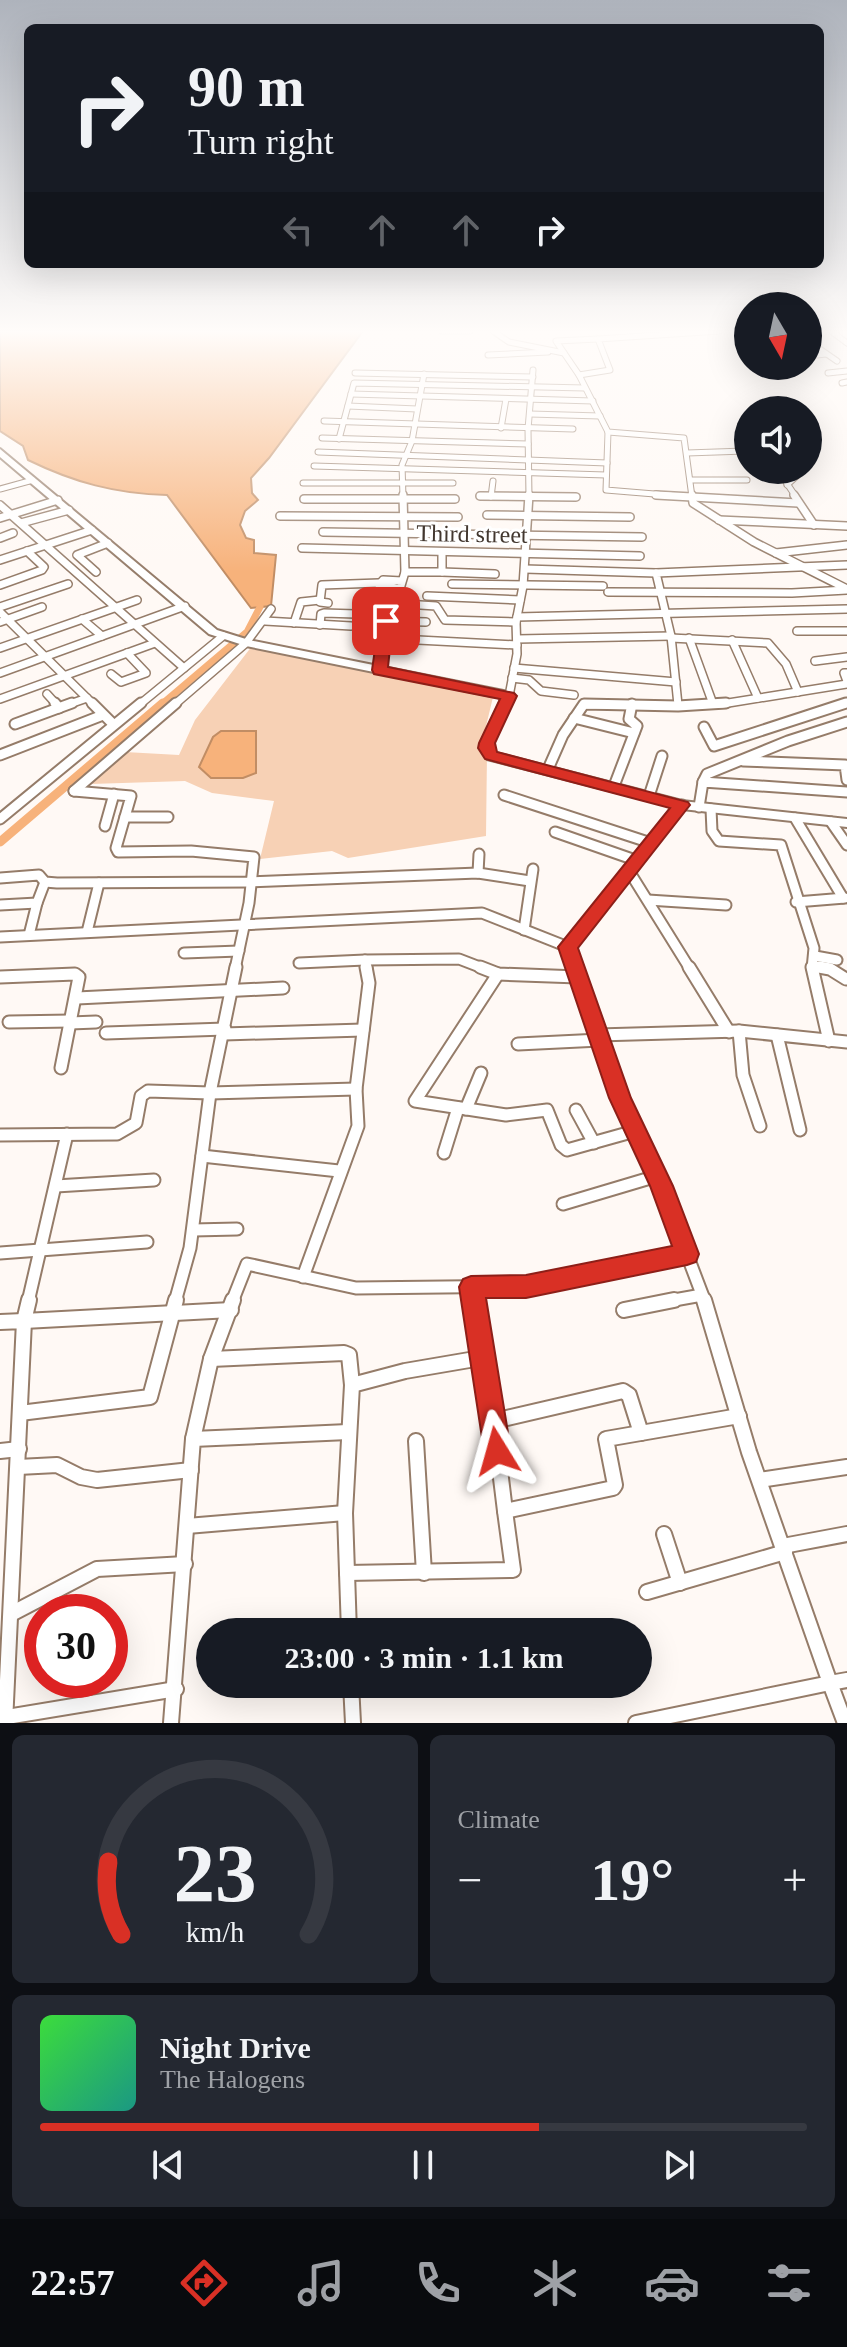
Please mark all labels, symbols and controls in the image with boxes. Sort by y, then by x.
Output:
icon: right [56,56,160,160]
text: 90 m [188,56,305,118]
text: Turn right [188,122,334,162]
icon: left [276,208,320,252]
icon: ahead [360,208,404,252]
icon: ahead [444,208,488,252]
icon: right [528,208,572,252]
north arrow [734,292,822,380]
map controls [734,292,822,484]
button: sound [734,396,822,484]
street label: Third street [416,520,528,548]
pin [352,587,420,655]
icon: arrive [364,599,408,643]
position arrow [455,1409,539,1493]
speed limit sign: 30 [24,1594,128,1698]
text: 23:00 · 3 min · 1.1 km [284,1641,564,1674]
text: Climate [458,1805,540,1834]
text: 23 [173,1827,256,1919]
text: 19° [590,1847,674,1913]
text: − [458,1856,482,1905]
text: + [782,1856,807,1905]
text: km/h [185,1917,244,1948]
text: Night Drive [160,2031,311,2064]
text: The Halogens [160,2065,305,2094]
icon: previous [146,2143,190,2187]
icon: pause [401,2143,445,2187]
icon: next [657,2143,701,2187]
icon: directions [176,2255,232,2311]
icon: music [293,2255,349,2311]
icon: phone [410,2255,466,2311]
icon: climate [527,2255,583,2311]
icon: car [644,2255,700,2311]
icon: filters [761,2255,817,2311]
text: 22:57 [31,2263,115,2303]

